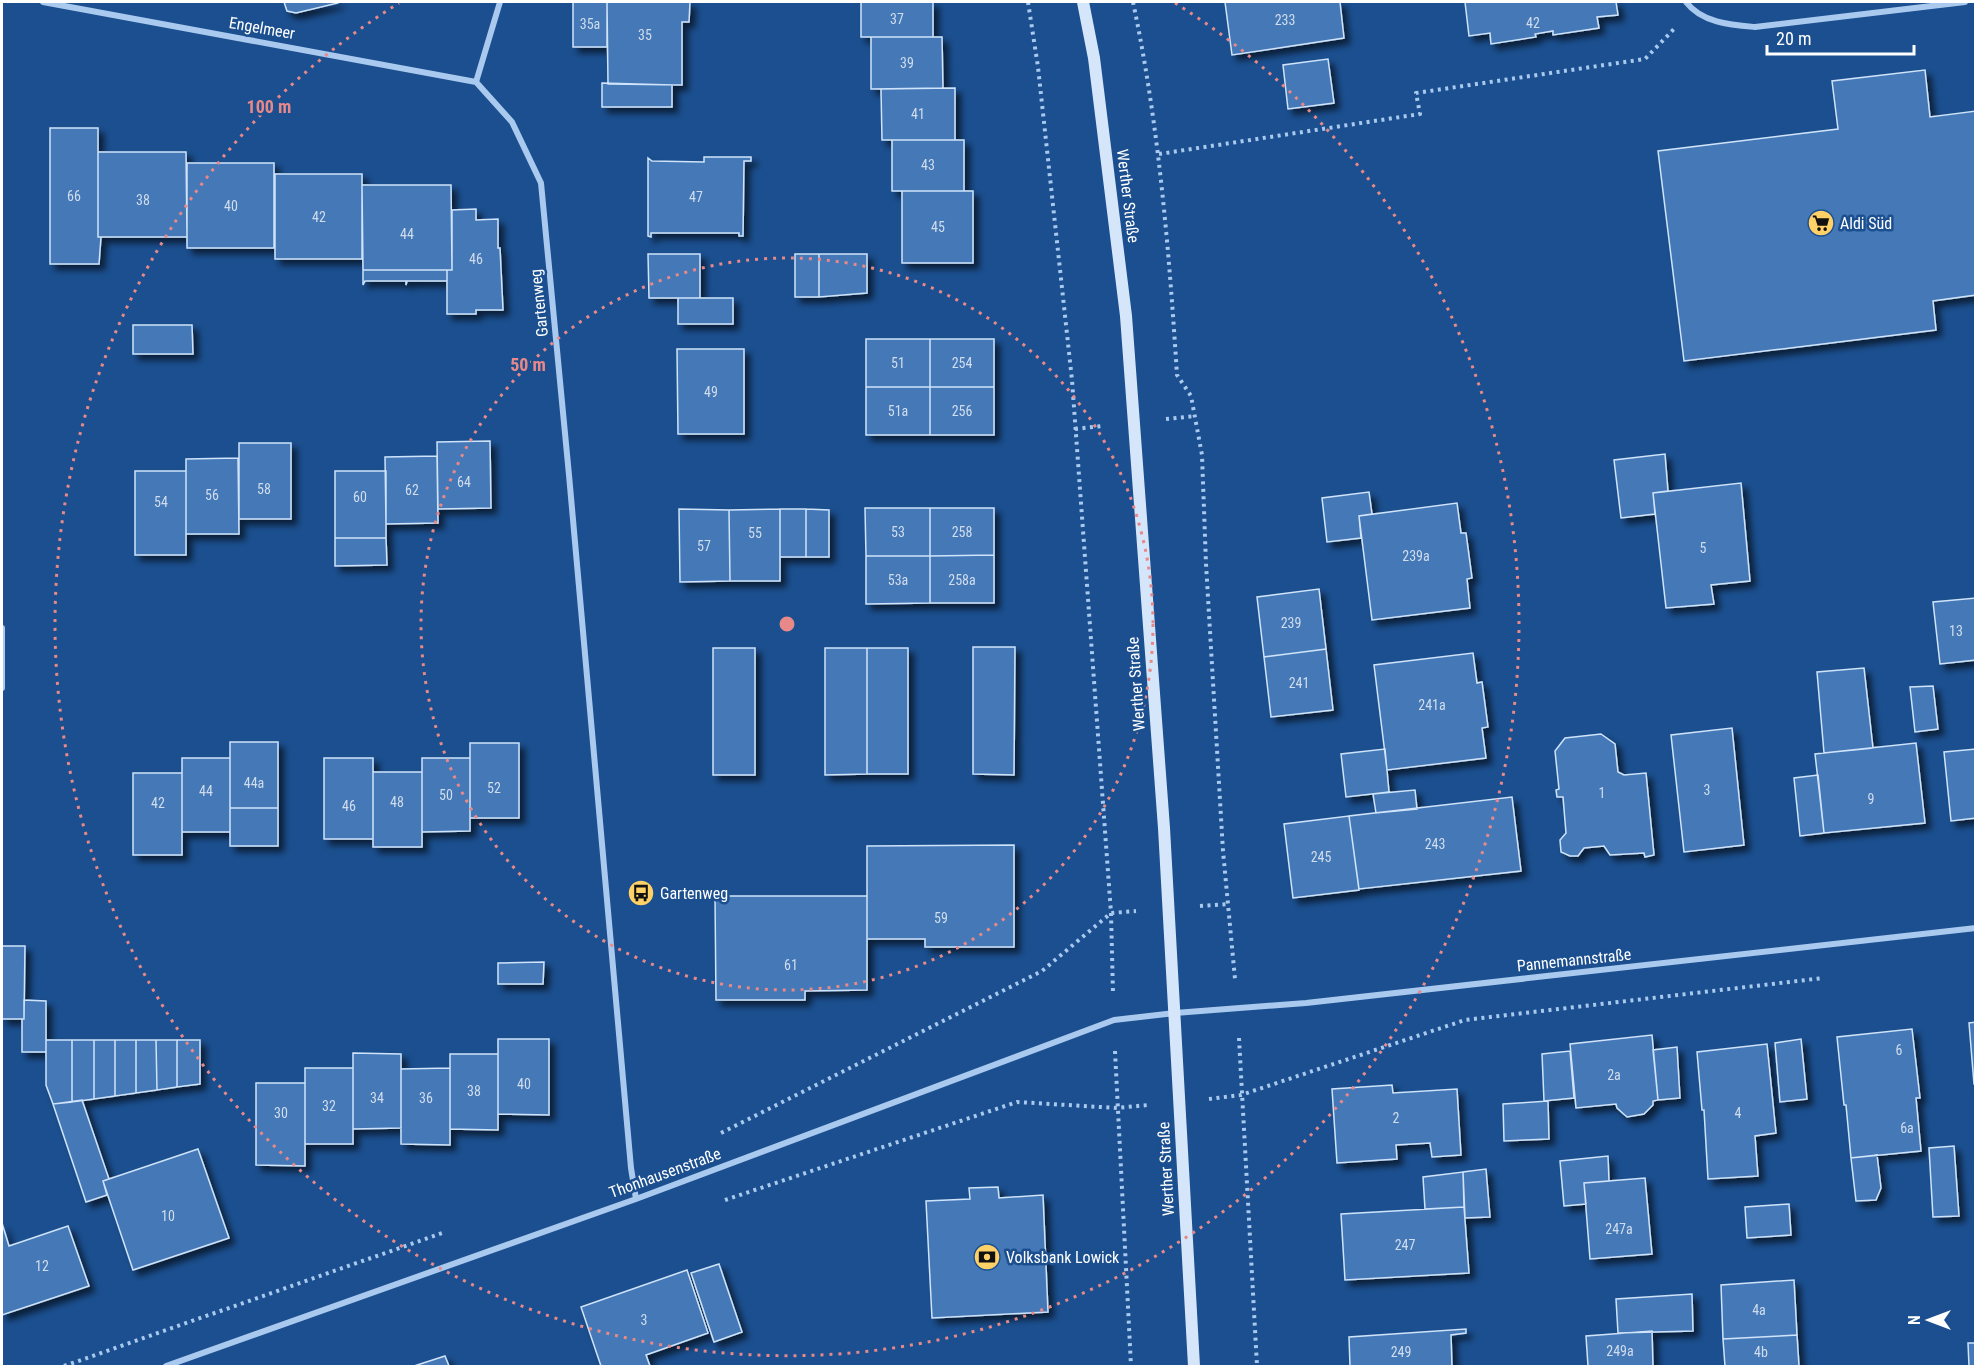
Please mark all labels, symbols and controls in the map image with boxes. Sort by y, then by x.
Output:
house number: 37 [890,11,904,27]
house number: 233 [1275,12,1295,28]
street label: Engelmeer [228,13,297,43]
house number: 42 [1526,15,1540,31]
house number: 35a [580,16,600,32]
scale bar [1767,18,1914,56]
house number: 35 [638,27,652,43]
text: 20 m [1776,28,1811,49]
house number: 39 [900,55,914,71]
text: 100 m [247,96,291,117]
house number: 41 [911,106,925,122]
street label: Werther Straße [1113,148,1143,244]
house number: 43 [921,157,935,173]
house number: 66 [67,188,81,204]
house number: 47 [689,189,703,205]
house number: 38 [136,192,150,208]
house number: 40 [224,198,238,214]
supermarket icon: Aldi Süd [1806,208,1836,238]
house number: 42 [312,209,326,225]
place label: Aldi Süd [1840,214,1892,233]
house number: 45 [931,219,945,235]
house number: 44 [400,226,414,242]
house number: 46 [469,251,483,267]
street label: Gartenweg [526,268,552,338]
text: 50 m [510,354,546,375]
house number: 51 [891,355,905,371]
house number: 254 [952,355,972,371]
house number: 49 [704,384,718,400]
house number: 51a [888,403,908,419]
house number: 256 [952,403,972,419]
house number: 64 [457,474,471,490]
house number: 58 [257,481,271,497]
house number: 62 [405,482,419,498]
house number: 56 [205,487,219,503]
house number: 60 [353,489,367,505]
house number: 54 [154,494,168,510]
house number: 53 [891,524,905,540]
house number: 258 [952,524,972,540]
house number: 55 [748,525,762,541]
house number: 57 [697,538,711,554]
house number: 5 [1700,540,1707,556]
house number: 239a [1402,548,1430,564]
house number: 53a [888,572,908,588]
house number: 258a [948,572,976,588]
centre of rings [777,614,797,634]
house number: 239 [1281,615,1301,631]
house number: 13 [1949,623,1963,639]
street label: Werther Straße [1123,636,1149,732]
house number: 241 [1289,675,1309,691]
house number: 241a [1418,697,1446,713]
house number: 44a [244,775,264,791]
house number: 52 [487,780,501,796]
house number: 3 [1704,782,1710,798]
house number: 44 [199,783,213,799]
house number: 1 [1599,785,1605,801]
house number: 50 [439,787,453,803]
house number: 9 [1868,791,1874,807]
house number: 48 [390,794,404,810]
house number: 42 [151,795,165,811]
house number: 46 [342,798,356,814]
house number: 243 [1425,836,1445,852]
house number: 245 [1311,849,1331,865]
bus stop icon: Gartenweg [626,878,656,908]
place label: Gartenweg [660,884,728,903]
house number: 59 [934,910,948,926]
street label: Pannemannstraße [1516,945,1632,975]
house number: 61 [784,957,798,973]
house number: 6 [1896,1042,1903,1058]
house number: 2a [1607,1067,1621,1083]
house number: 40 [517,1076,531,1092]
house number: 38 [467,1083,481,1099]
house number: 34 [370,1090,384,1106]
house number: 36 [419,1090,433,1106]
house number: 32 [322,1098,336,1114]
house number: 30 [274,1105,288,1121]
house number: 4 [1735,1105,1742,1121]
house number: 2 [1393,1110,1400,1126]
house number: 6a [1900,1120,1914,1136]
street label: Werther Straße [1154,1121,1178,1217]
street label: Thonhausenstraße [606,1144,724,1202]
house number: 10 [161,1208,175,1224]
house number: 247a [1605,1221,1633,1237]
house number: 247 [1395,1237,1415,1253]
bank icon: Volksbank Lowick [972,1242,1002,1272]
place label: Volksbank Lowick [1006,1248,1120,1267]
house number: 12 [35,1258,49,1274]
north arrow [1899,1290,1959,1350]
house number: 4a [1752,1302,1766,1318]
house number: 3 [641,1312,647,1328]
text: N [1905,1315,1924,1325]
house number: 249a [1606,1343,1634,1359]
house number: 249 [1391,1344,1411,1360]
house number: 4b [1754,1344,1768,1360]

